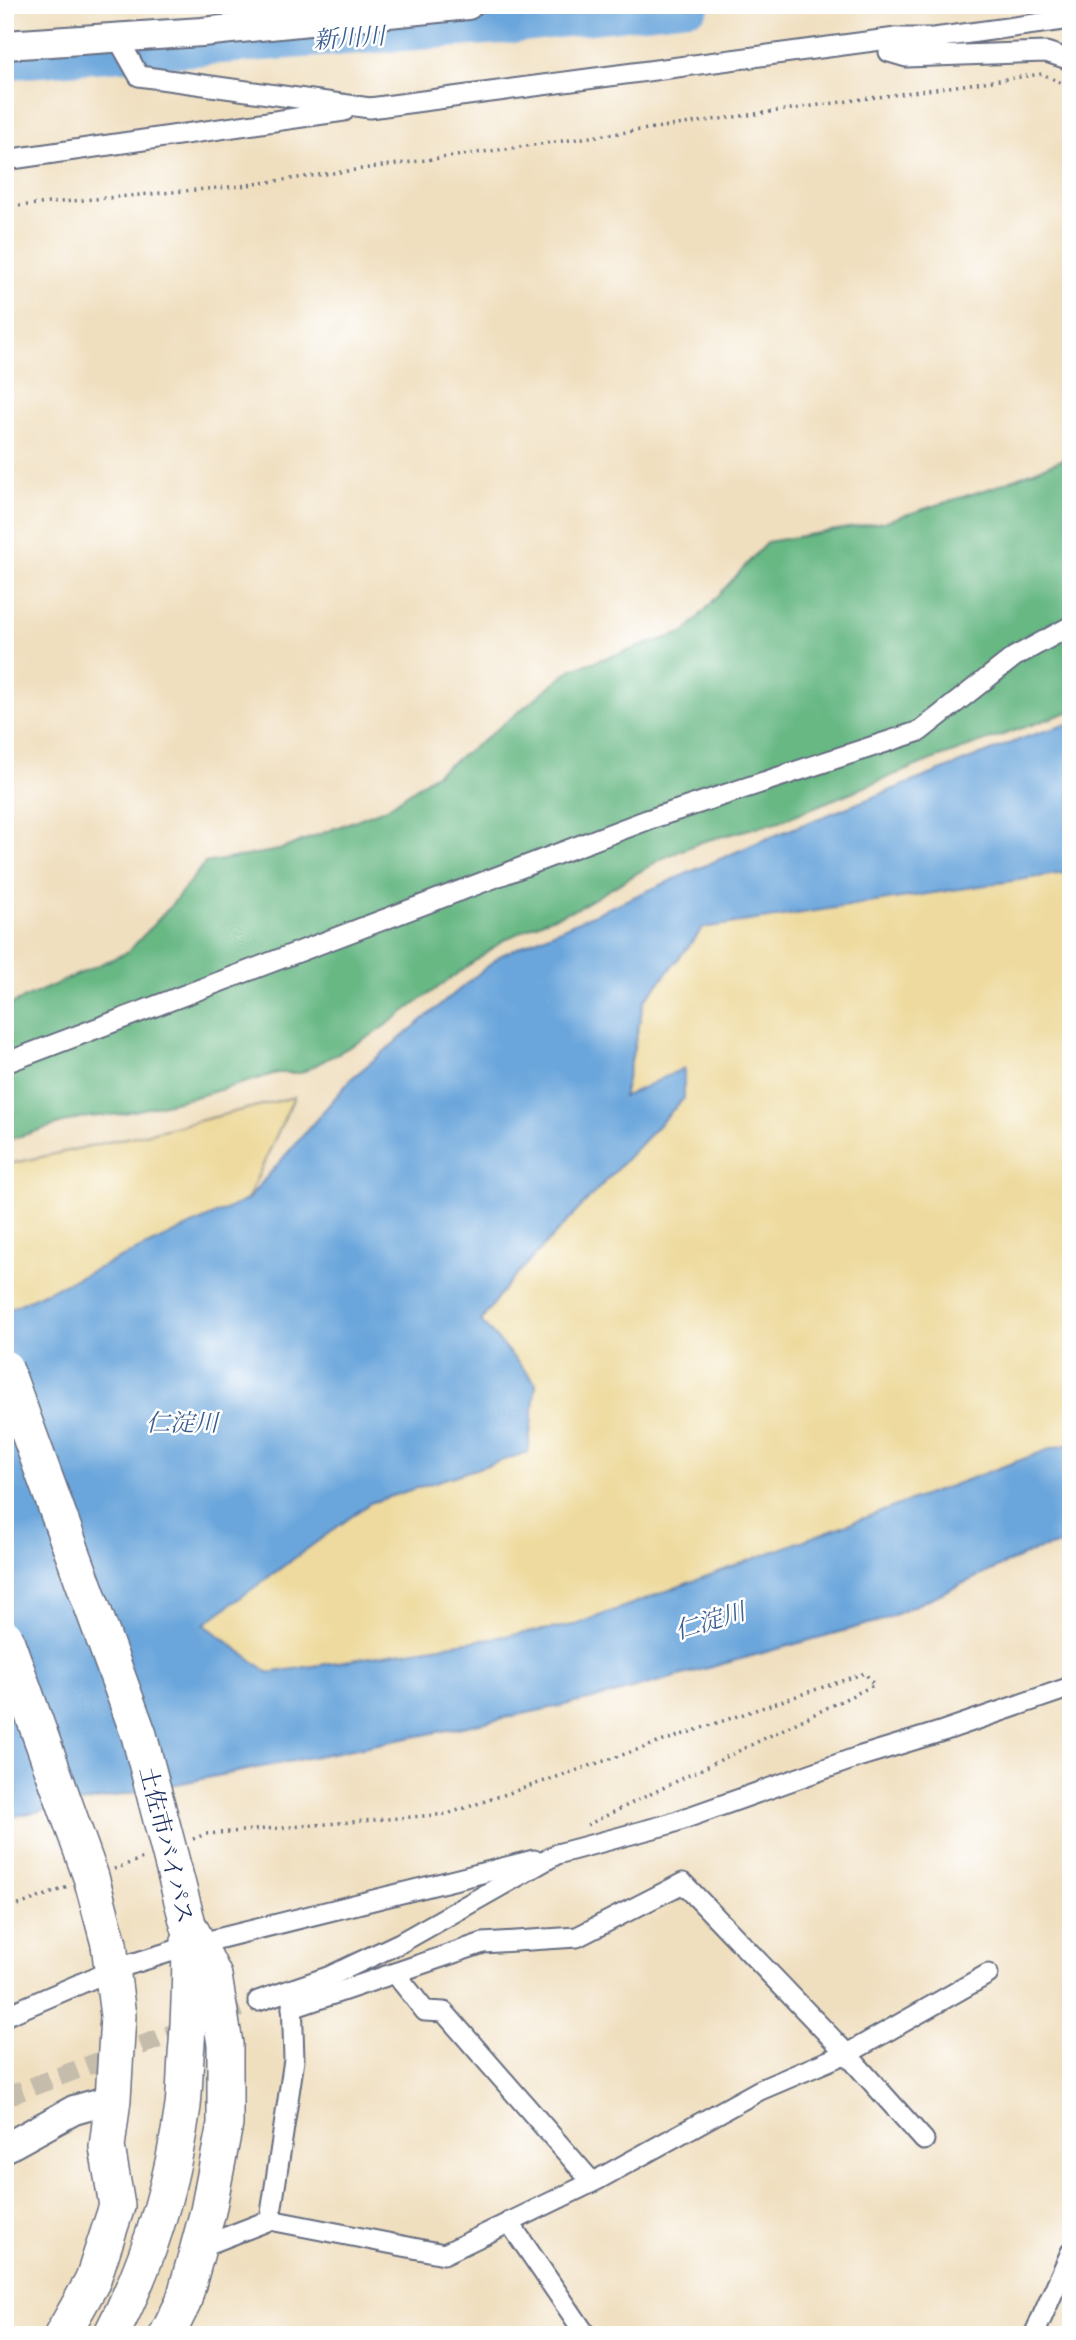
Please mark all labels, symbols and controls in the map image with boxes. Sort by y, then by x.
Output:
water label: 新川川 [312,20,389,56]
water label: 仁淀川 [146,1408,221,1439]
water label: 仁淀川 [671,1595,752,1647]
street label: 土佐市バイパス [133,1764,200,1927]

